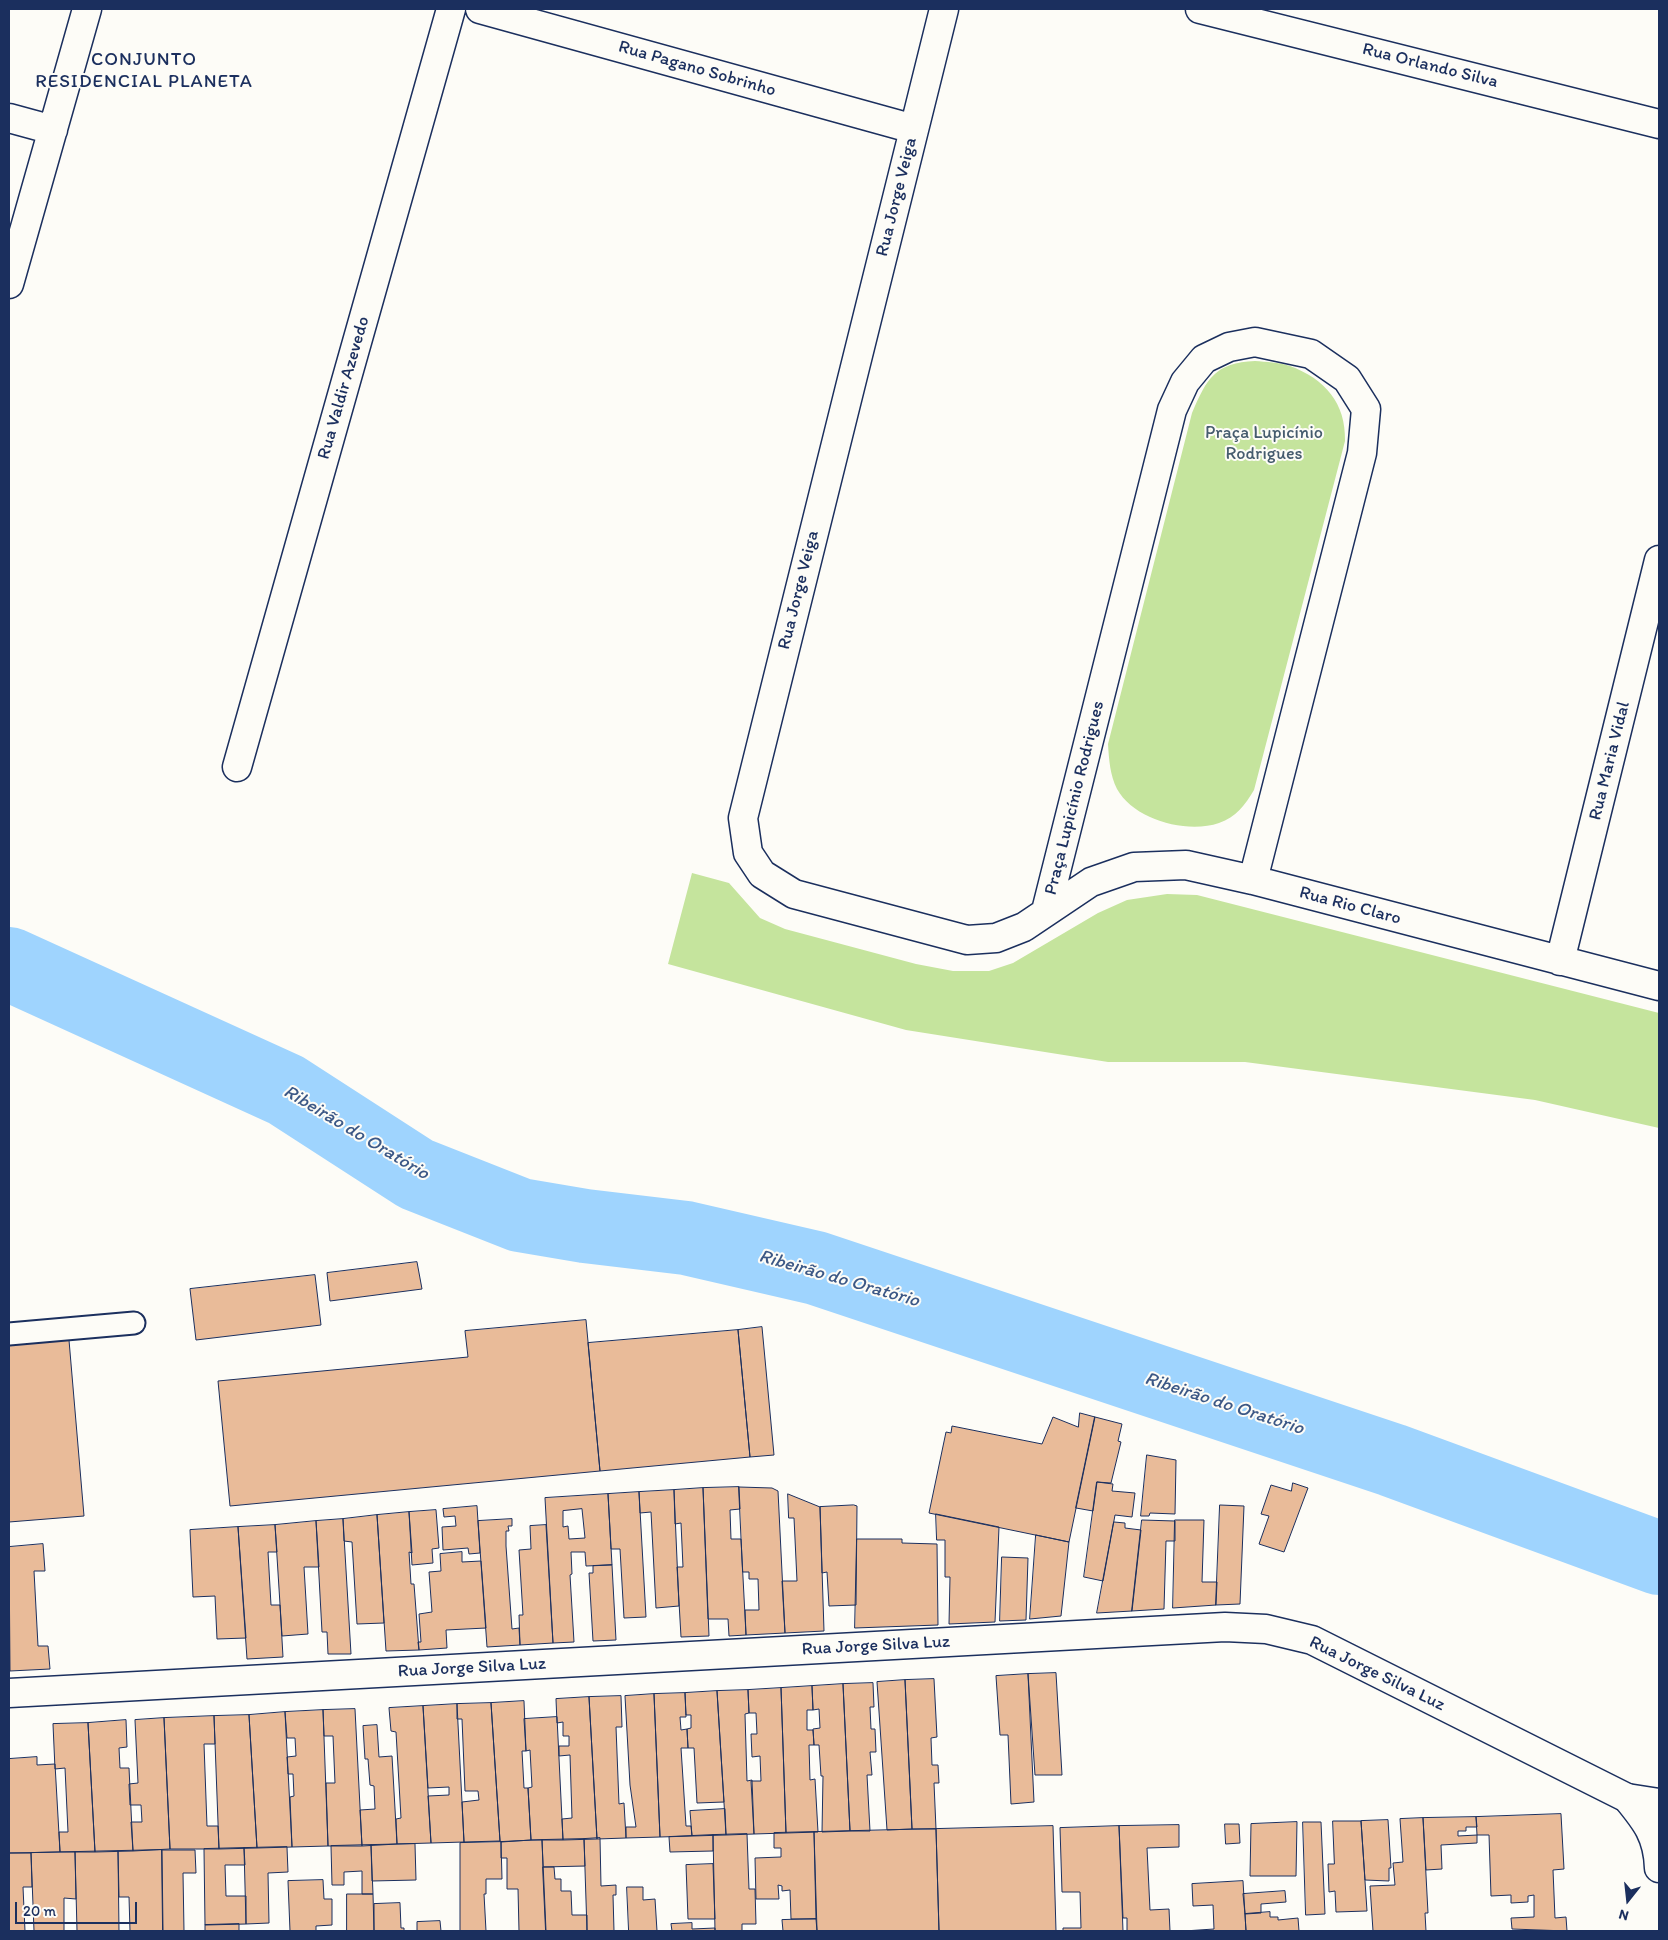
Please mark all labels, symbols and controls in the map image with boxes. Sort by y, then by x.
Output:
street label: Rua Pagano Sobrinho [616,36,778,102]
street label: Rua Orlando Silva [1360,39,1500,93]
district label: CONJUNTO RESIDENCIAL PLANETA [33,49,255,93]
street label: Rua Jorge Veiga [872,135,922,259]
street label: Rua Valdir Azevedo [313,314,375,462]
park label: Praça Lupicínio Rodrigues [1205,422,1323,464]
street label: Rua Jorge Veiga [774,528,824,652]
street label: Praça Lupicínio Rodrigues [1040,699,1110,897]
street label: Rua Maria Vidal [1585,699,1635,823]
street label: Rua Rio Claro [1297,882,1403,930]
water label: Ribeirão do Oratório [279,1081,433,1185]
water label: Ribeirão do Oratório [756,1245,922,1313]
water label: Ribeirão do Oratório [1142,1368,1306,1440]
street label: Rua Jorge Silva Luz [801,1631,951,1661]
street label: Rua Jorge Silva Luz [1305,1632,1449,1716]
street label: Rua Jorge Silva Luz [397,1653,547,1683]
north arrow [1603,1875,1653,1925]
scale bar [18,1892,140,1924]
text: 20 m [23,1902,56,1920]
text: N [1617,1905,1631,1924]

